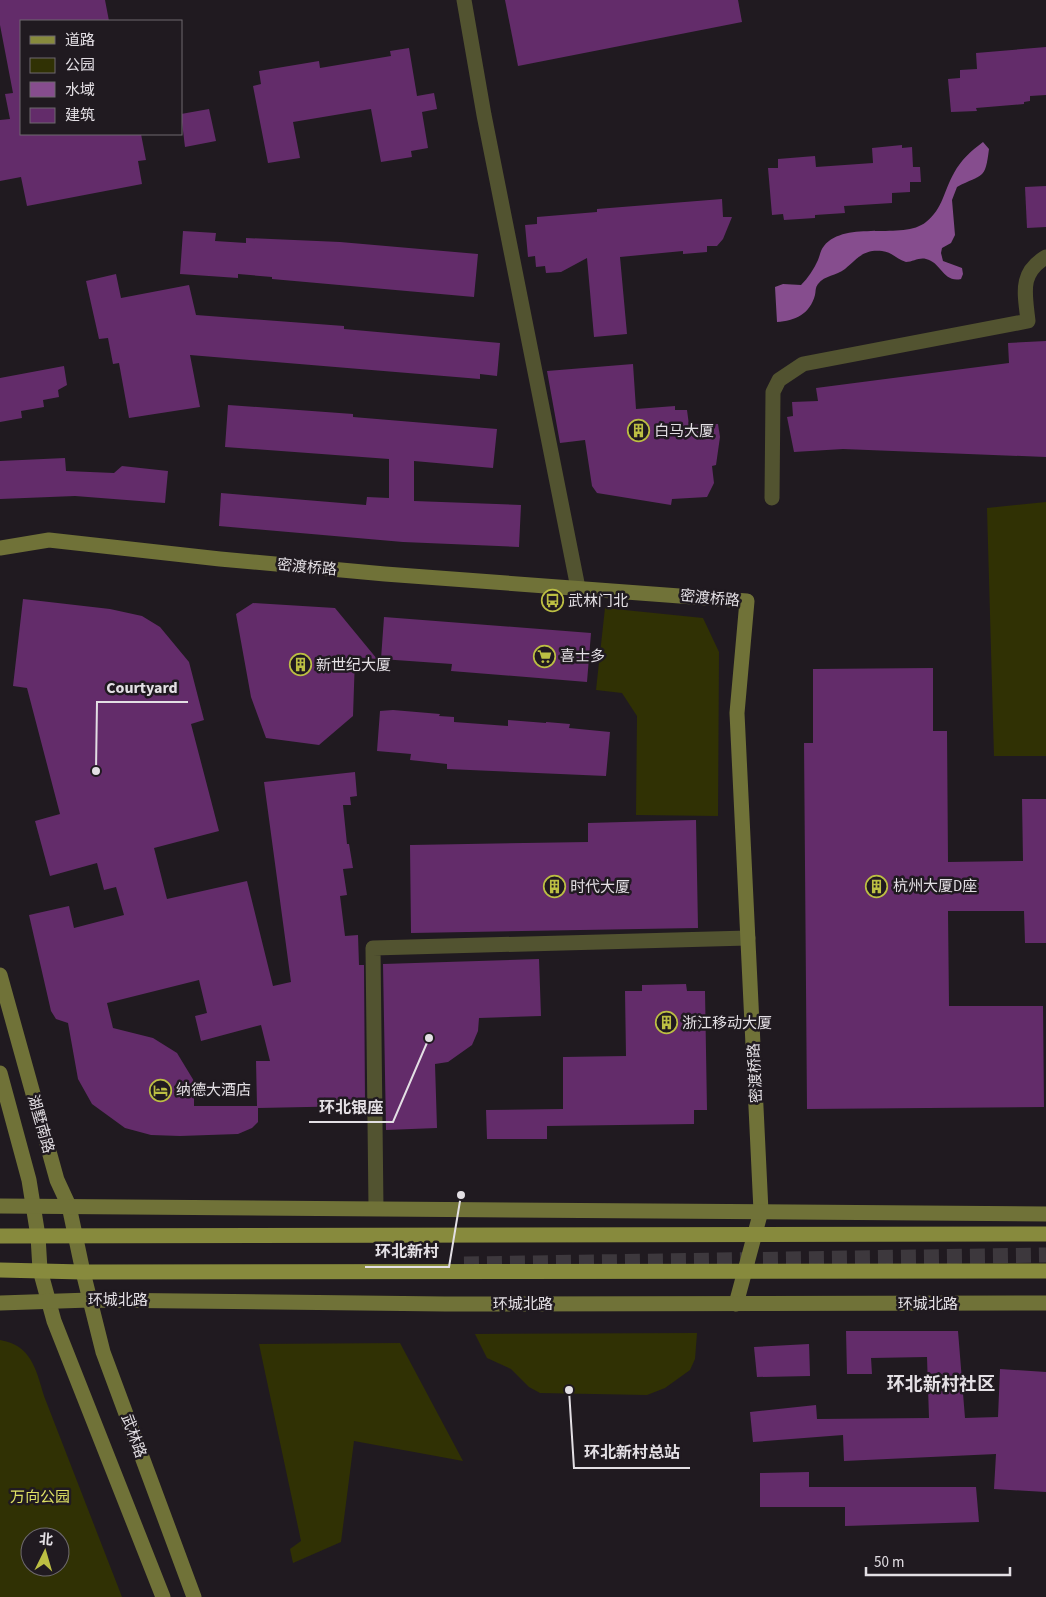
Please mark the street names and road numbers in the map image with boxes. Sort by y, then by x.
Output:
street label: 密渡桥路 [276,554,338,581]
street label: 密渡桥路 [679,585,741,612]
street label: 密渡桥路 [743,1042,768,1103]
street label: 湖墅南路 [22,1092,59,1156]
street label: 环城北路 [88,1290,148,1311]
street label: 环城北路 [493,1294,553,1315]
street label: 环城北路 [898,1294,958,1315]
street label: 武林路 [116,1411,151,1461]

